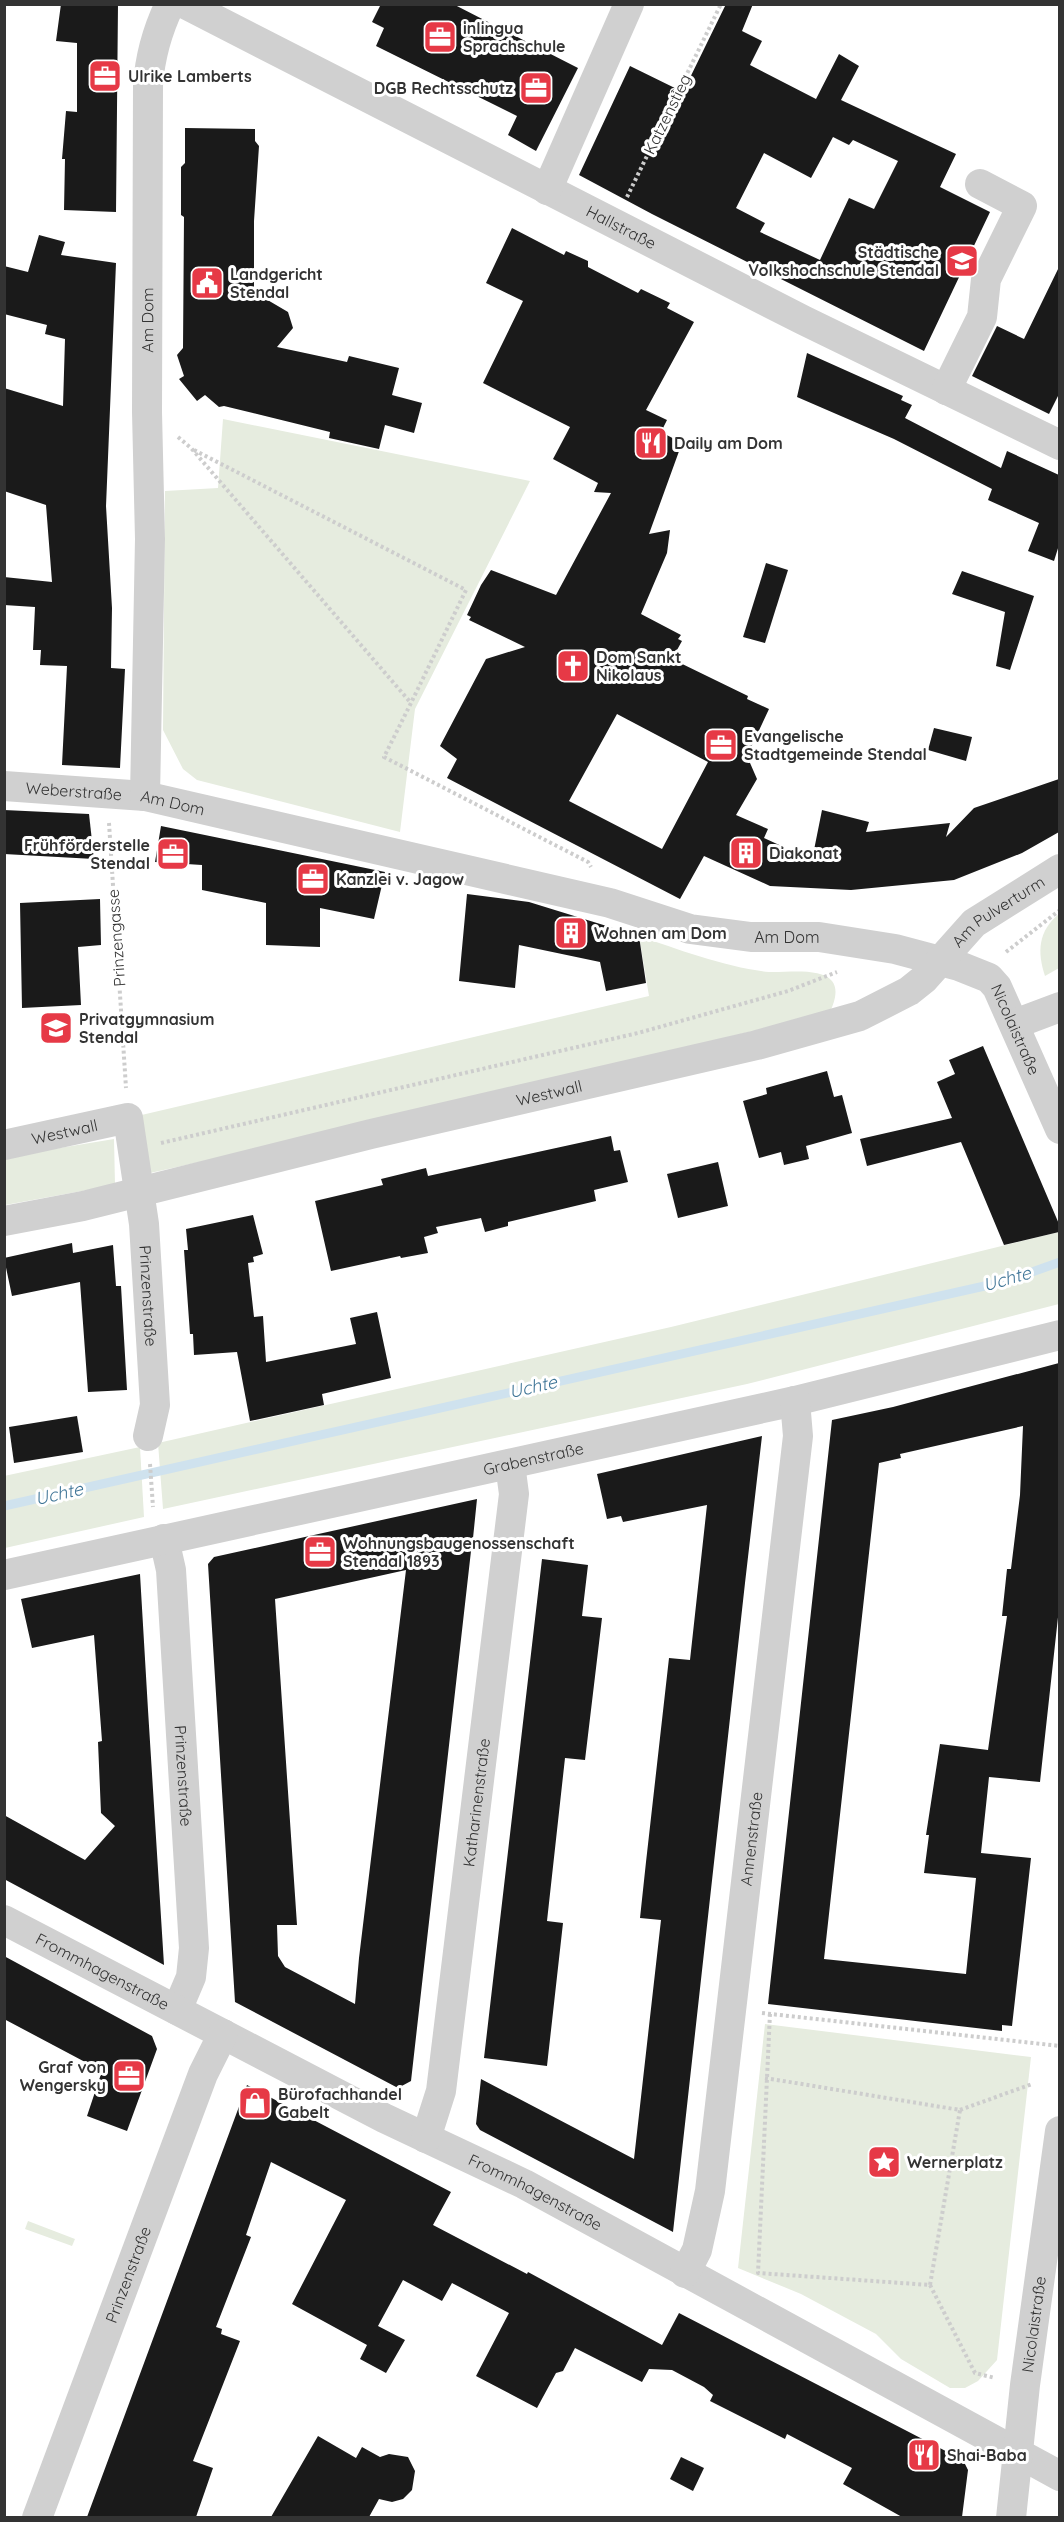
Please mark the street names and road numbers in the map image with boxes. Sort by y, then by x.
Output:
street label: Katzenstieg [639,71,695,157]
street label: Hallstraße [583,201,660,253]
street label: Am Dom [137,287,157,353]
street label: Weberstraße [25,778,123,804]
street label: Am Dom [139,785,207,819]
street label: Am Pulverturm [947,871,1048,951]
street label: Prinzengasse [103,889,129,987]
street label: Am Dom [754,927,819,947]
street label: Nicolaistraße [987,981,1045,1078]
street label: Westwall [514,1076,584,1110]
street label: Westwall [30,1115,99,1149]
street label: Prinzenstraße [135,1244,161,1347]
street label: Grabenstraße [481,1438,585,1479]
street label: Prinzenstraße [170,1725,197,1827]
street label: Katharinenstraße [459,1737,494,1868]
street label: Annenstraße [736,1791,766,1887]
street label: Frommhagenstraße [32,1928,173,2014]
street label: Frommhagenstraße [465,2149,606,2235]
street label: Prinzenstraße [101,2223,155,2326]
street label: Nicolaistraße [1017,2275,1050,2374]

